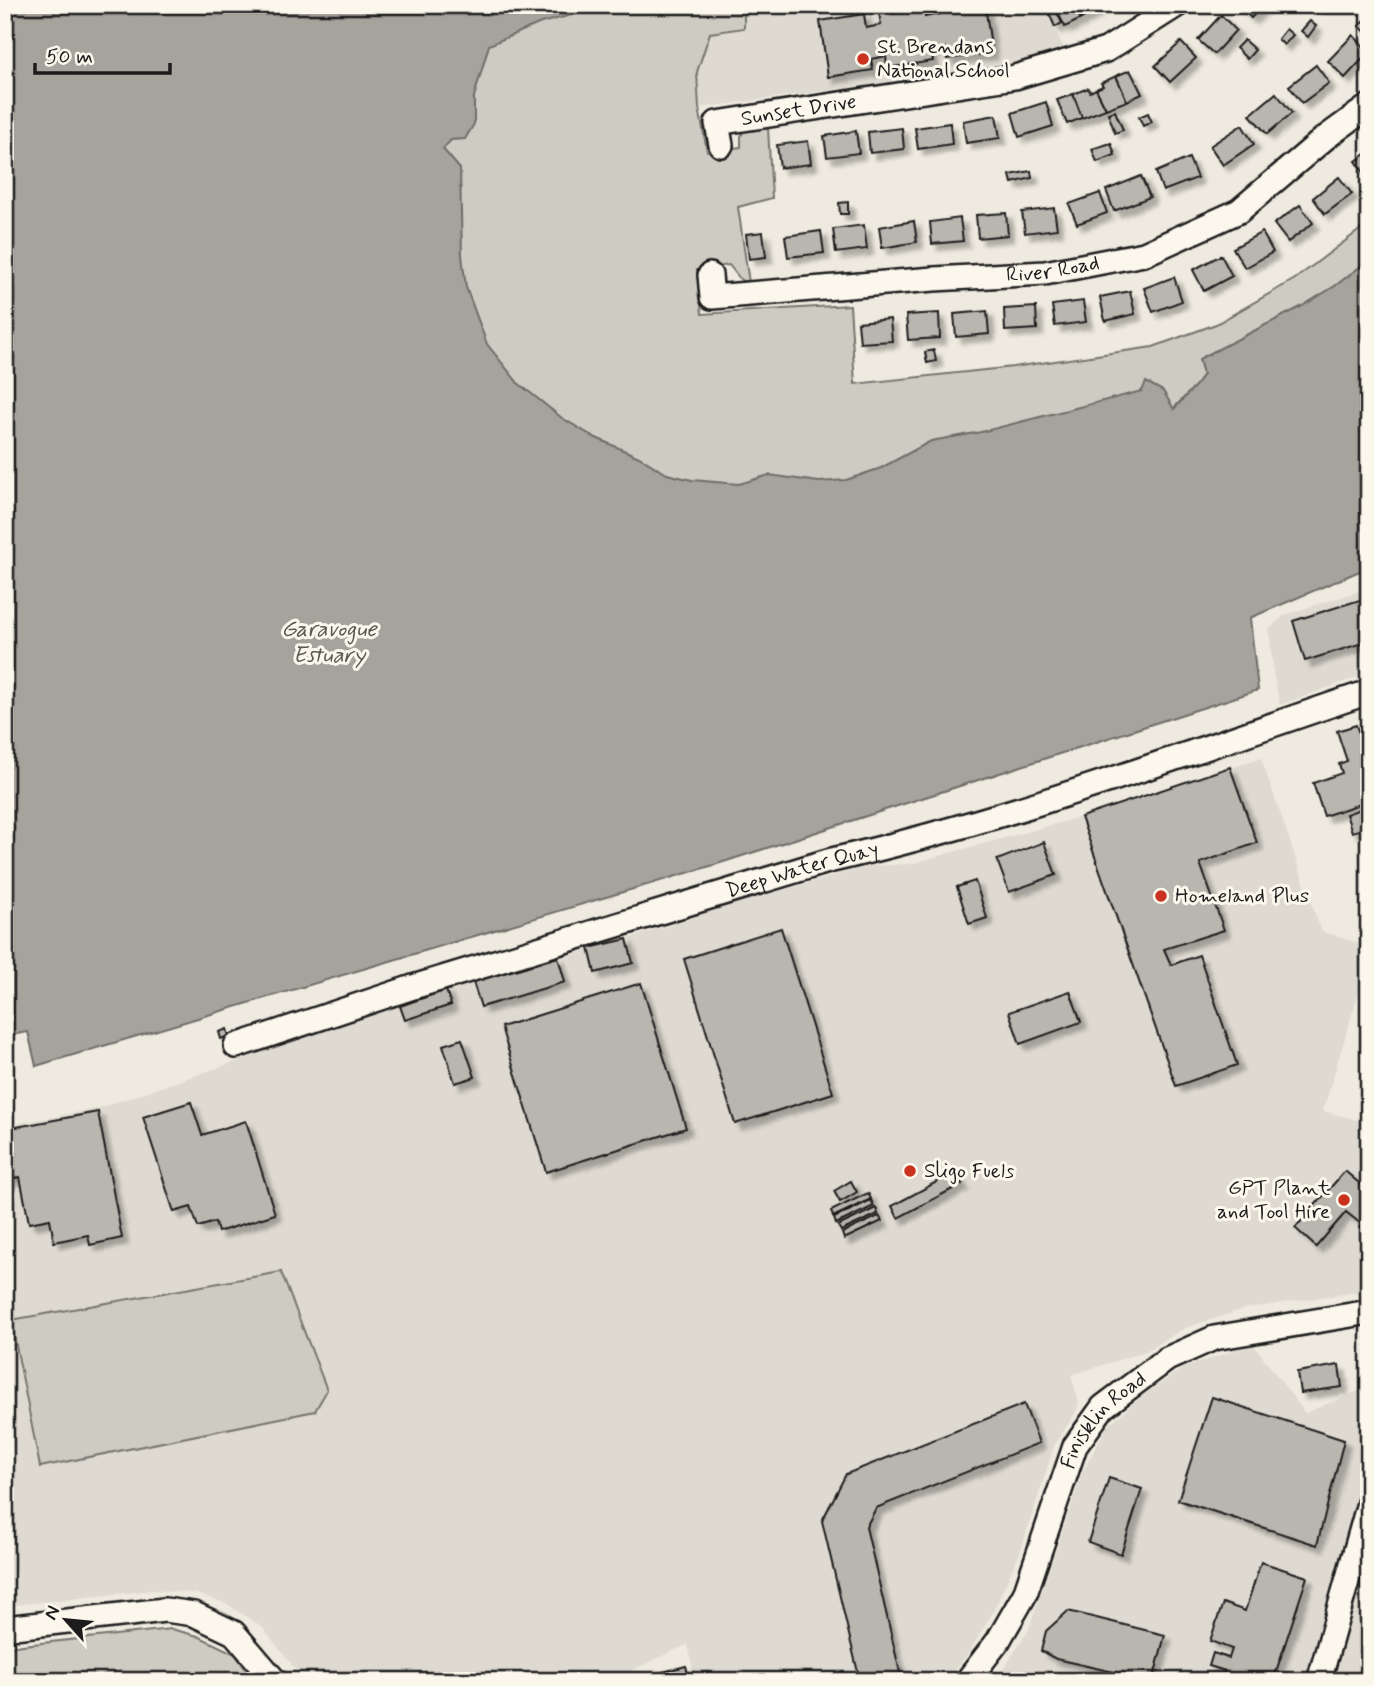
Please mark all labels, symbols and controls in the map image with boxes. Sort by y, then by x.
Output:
scale bar [35,32,170,76]
place label: St. Brendans National School [877,33,1010,85]
text: 50 m [46,43,93,71]
marker: St. Brendans National School [855,51,871,67]
street label: Sunset Drive [739,88,858,133]
street label: River Road [1005,249,1102,289]
water label: Garavogue Estuary [281,615,378,671]
street label: Deep Water Quay [722,835,881,905]
place label: Homeland Plus [1175,882,1309,910]
marker: Homeland Plus [1153,888,1169,904]
place label: Sligo Fuels [924,1157,1014,1185]
marker: Sligo Fuels [902,1163,918,1179]
place label: GPT Plant and Tool Hire [1217,1174,1331,1226]
marker: GPT Plant and Tool Hire [1336,1192,1352,1208]
street label: Finisklin Road [1054,1365,1152,1472]
north arrow [32,1584,102,1654]
text: N [38,1602,66,1624]

